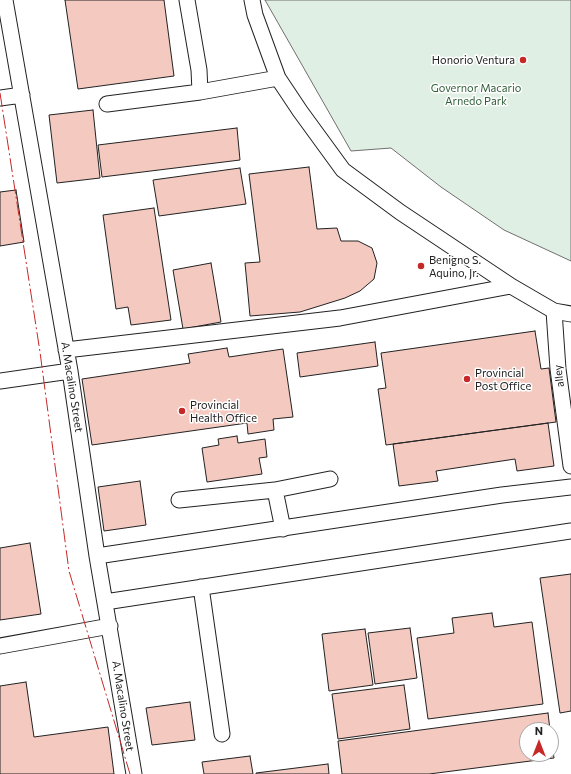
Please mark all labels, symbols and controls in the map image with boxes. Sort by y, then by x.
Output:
place label: Honorio Ventura [432,53,515,67]
marker: Honorio Ventura [518,55,528,65]
park label: Governor Macario Arnedo Park [431,81,521,107]
place label: Benigno S. Aquino, Jr. [429,253,481,279]
marker: Benigno S. Aquino, Jr. [416,261,426,271]
street label: A. Macalino Street [58,341,86,433]
street label: alley [551,364,567,388]
place label: Provincial Post Office [475,366,531,392]
marker: Provincial Post Office [462,374,472,384]
place label: Provincial Health Office [190,398,257,424]
marker: Provincial Health Office [177,406,187,416]
street label: A. Macalino Street [109,660,137,752]
north arrow [519,722,559,762]
text: N [535,724,543,737]

